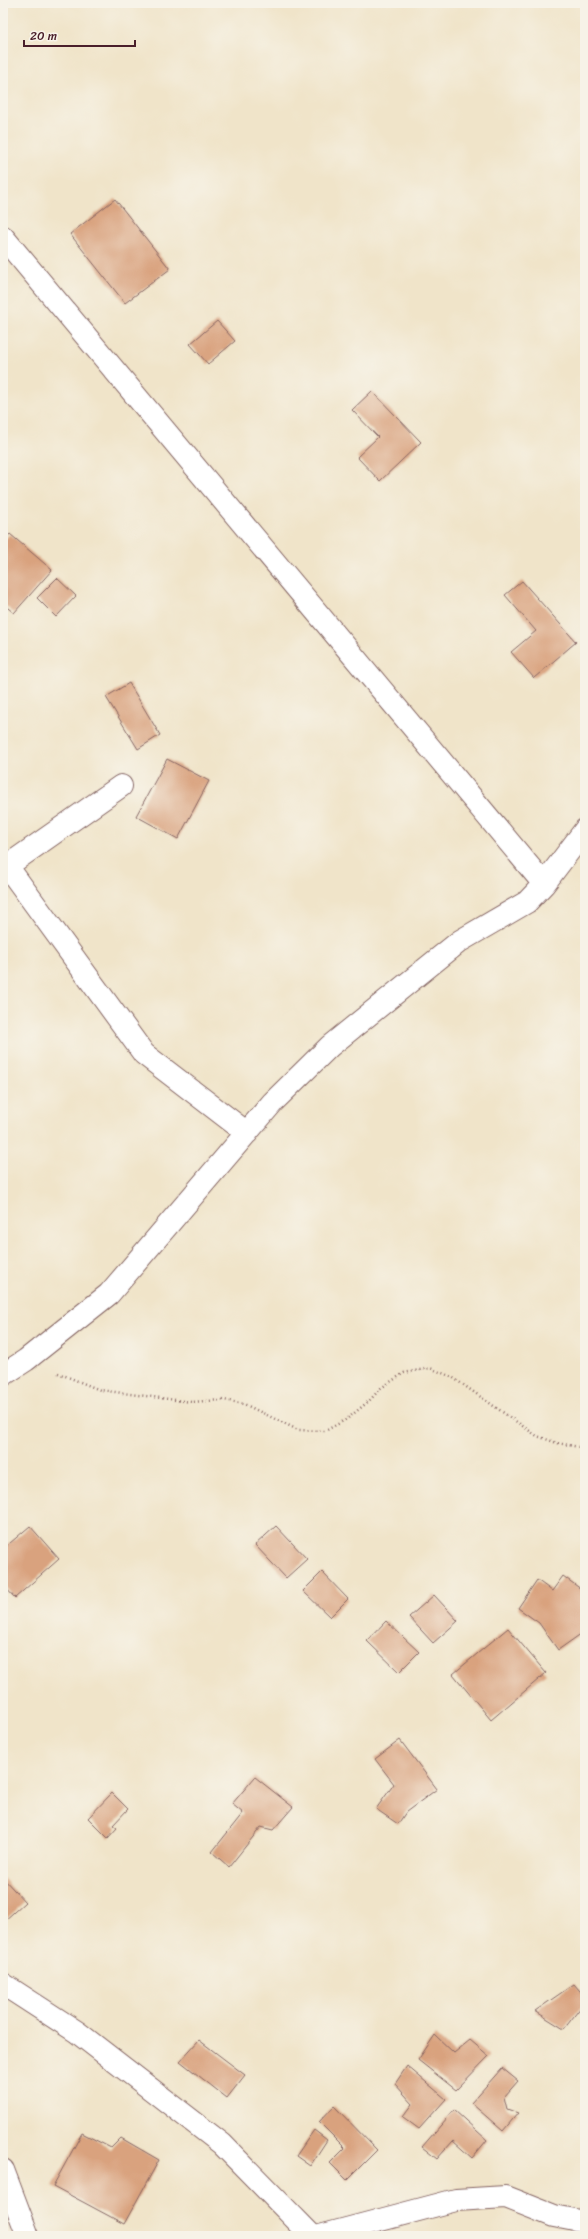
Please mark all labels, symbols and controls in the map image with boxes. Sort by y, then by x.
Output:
scale bar [24,22,135,48]
text: 20 m [30,25,57,47]

